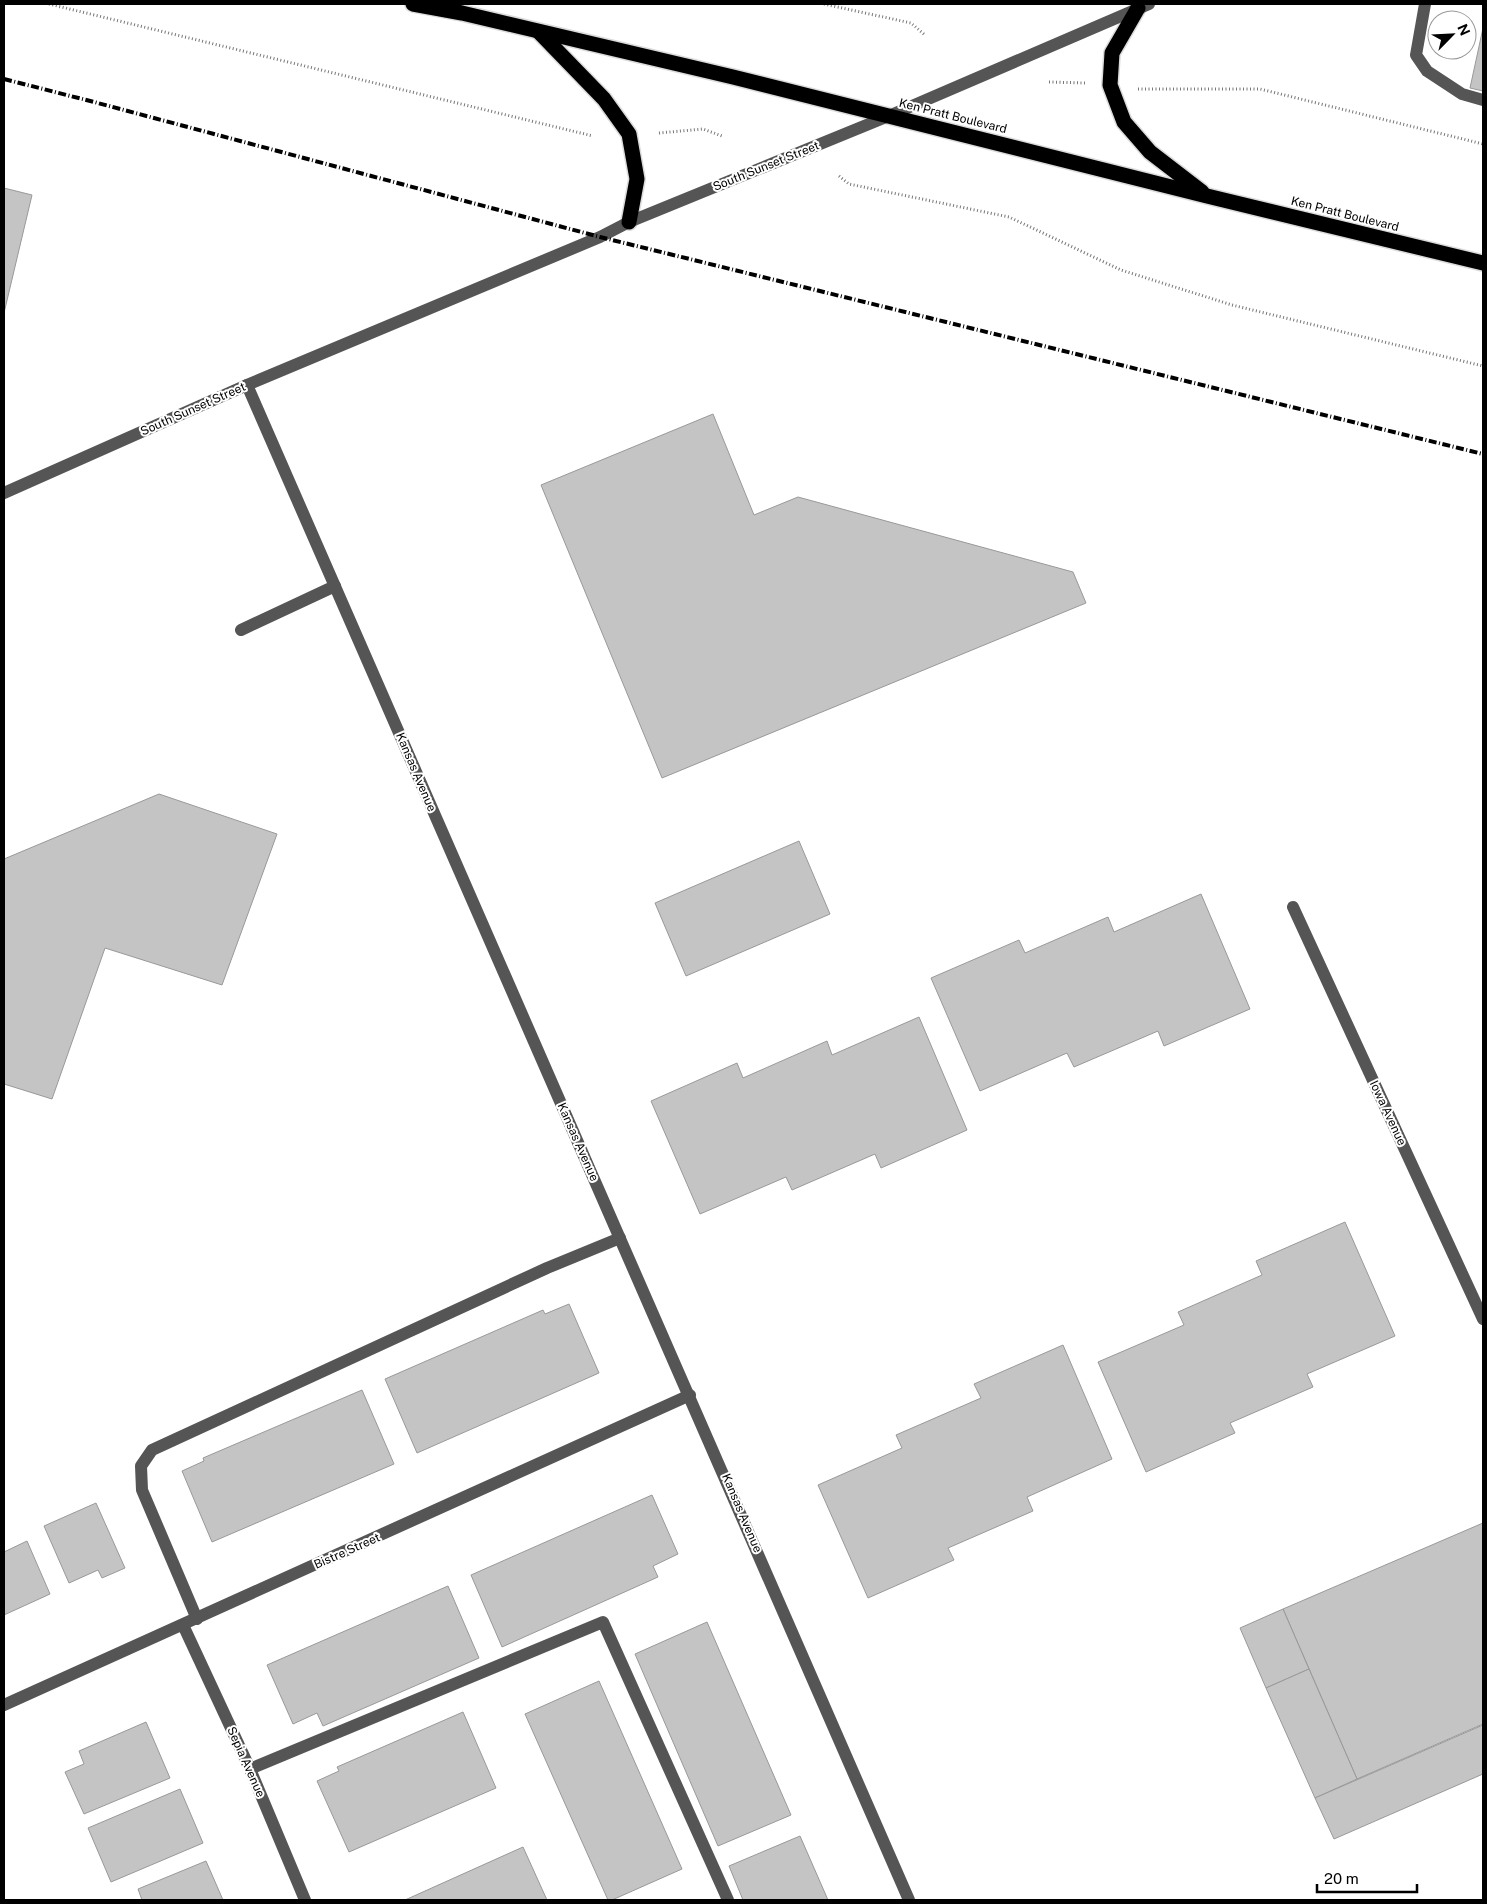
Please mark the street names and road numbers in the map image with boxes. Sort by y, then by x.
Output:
street label: Ken Pratt Boulevard [898,96,1008,136]
street label: South Sunset Street [711,138,822,194]
street label: Ken Pratt Boulevard [1290,194,1400,234]
street label: South Sunset Street [138,379,248,438]
street label: Kansas Avenue [393,730,439,814]
street label: Iowa Avenue [1367,1078,1409,1148]
street label: Kansas Avenue [554,1101,602,1184]
street label: Kansas Avenue [719,1471,765,1555]
street label: Bistre Street [312,1530,383,1572]
street label: Sepia Avenue [224,1725,268,1800]

